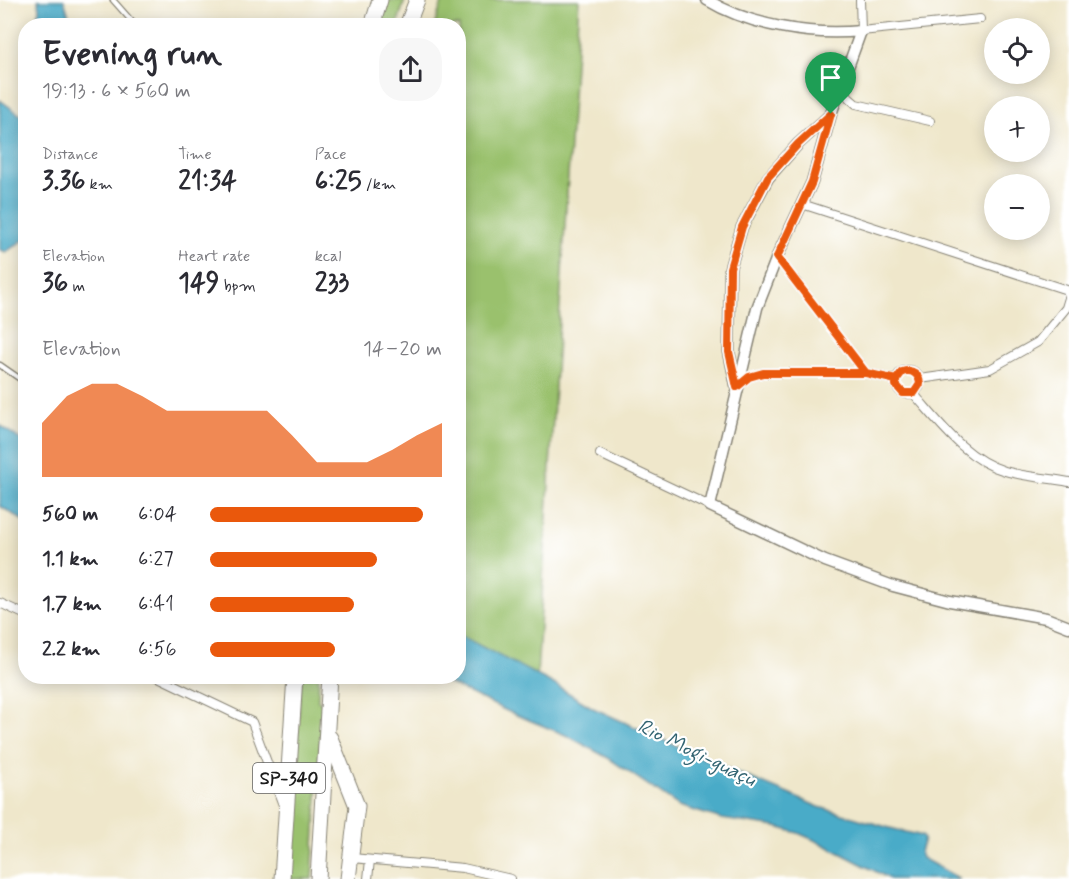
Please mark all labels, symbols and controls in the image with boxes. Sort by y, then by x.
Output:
map controls [984,18,1050,240]
button: locate [984,18,1050,84]
text: Evening run [42,33,222,77]
button: share [379,38,442,101]
pin [805,52,856,114]
icon: arrive [814,61,847,94]
text: 19:13 · 6 × 560 m [42,78,191,105]
button: + [984,96,1050,162]
text: Distance [42,144,98,165]
text: Time [178,144,212,165]
text: Pace [315,144,347,165]
text: 3.36 [42,165,85,199]
text: 21:34 [178,165,237,199]
text: 6:25 [315,165,362,199]
text: km [85,174,113,195]
text: /km [362,174,396,195]
button: − [984,174,1050,240]
text: Elevation [42,246,105,267]
text: Heart rate [178,246,250,267]
text: kcal [315,246,342,267]
text: 36 [42,267,68,301]
text: 149 [178,267,219,301]
text: 233 [315,267,349,301]
text: m [68,276,85,297]
text: bpm [219,276,256,297]
text: Elevation [42,336,121,363]
text: 14–20 m [363,336,442,363]
text: 560 m [42,501,98,528]
text: 6:04 [138,501,177,528]
text: 1.1 km [42,546,99,573]
text: 6:27 [138,546,173,573]
text: 1.7 km [42,591,102,618]
text: 6:41 [138,591,174,618]
text: 2.2 km [42,636,100,663]
text: 6:56 [138,636,177,663]
water label: Rio Mogi-guaçu [632,712,762,796]
road number: SP-340 [253,763,325,793]

